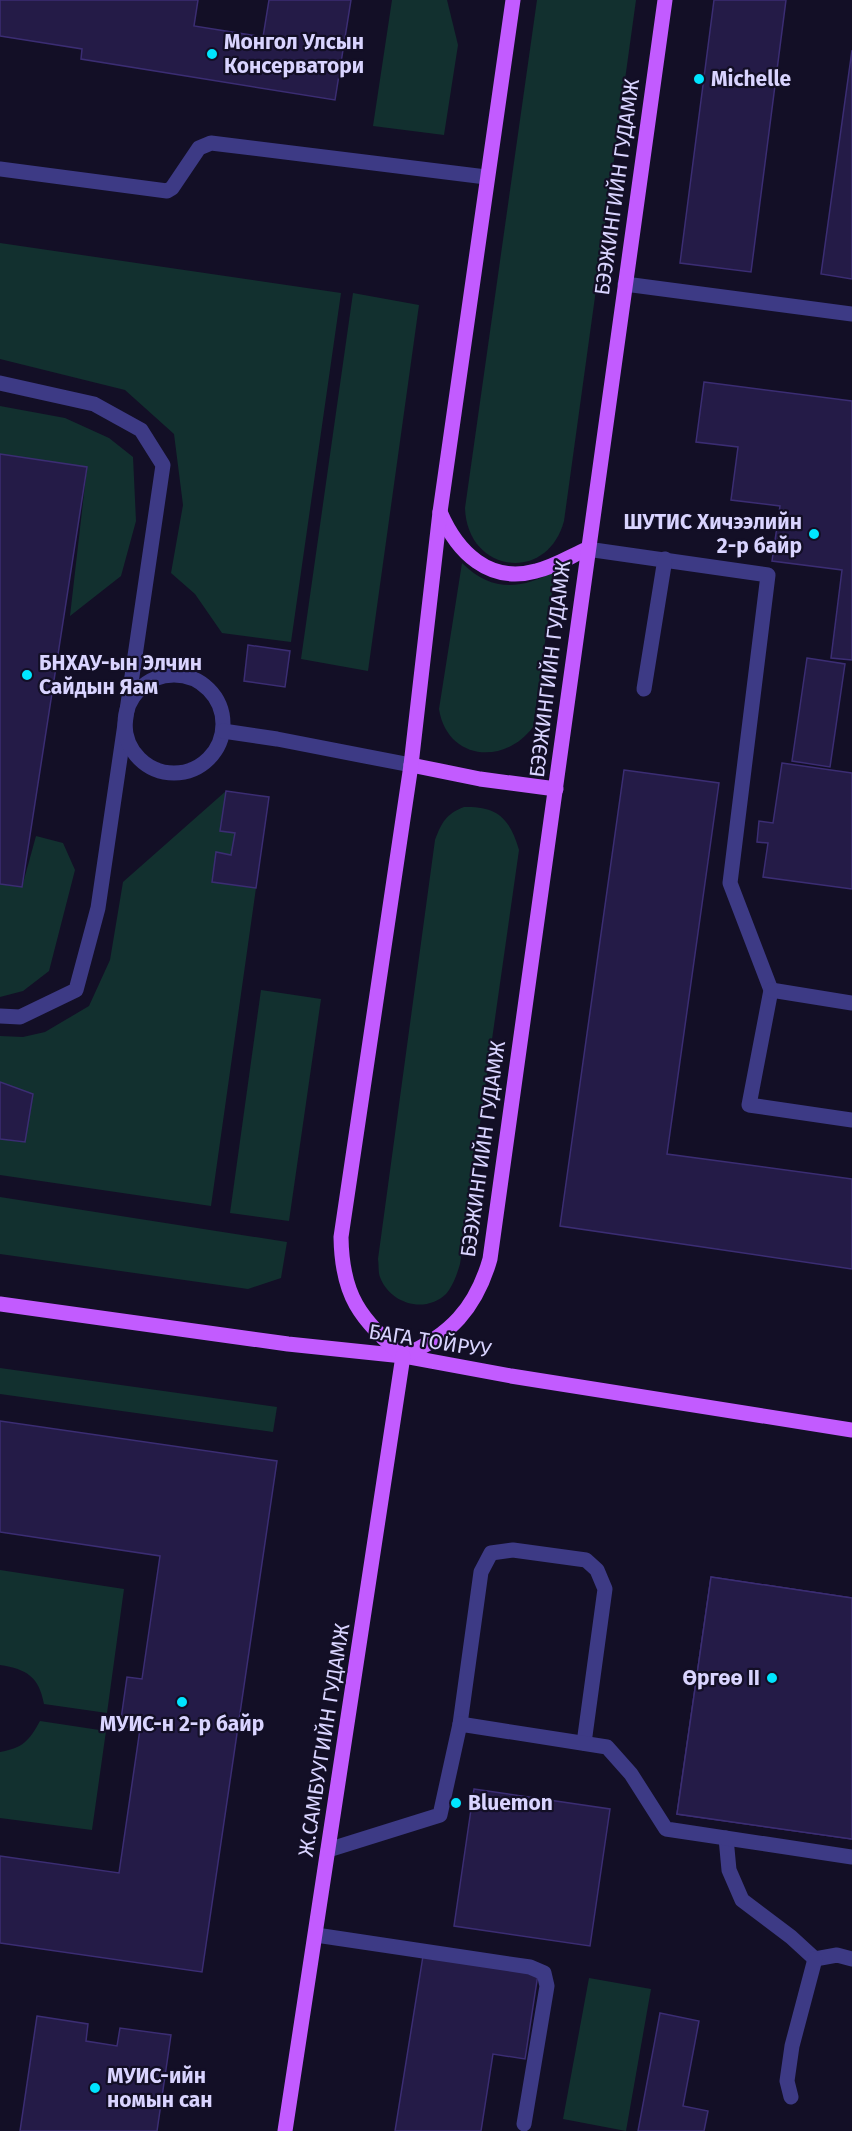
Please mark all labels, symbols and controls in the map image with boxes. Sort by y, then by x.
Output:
place label: Монгол Улсын Консерватори [224,29,364,79]
marker: Монгол Улсын Консерватори [205,47,219,61]
place label: Michelle [711,66,792,92]
marker: Michelle [692,72,706,86]
street label: БЭЭЖИНГИЙН ГУДАМЖ [589,76,645,297]
place label: ШУТИС Хичээлийн 2-р байр [624,509,802,559]
marker: ШУТИС Хичээлийн 2-р байр [807,527,821,541]
street label: БЭЭЖИНГИЙН ГУДАМЖ [524,558,576,779]
place label: БНХАУ-ын Элчин Сайдын Яам [39,650,202,700]
marker: БНХАУ-ын Элчин Сайдын Яам [20,668,34,682]
street label: БЭЭЖИНГИЙН ГУДАМЖ [455,1038,511,1259]
street label: БАГА ТОЙРУУ [367,1318,494,1364]
street label: Ж.САМБУУГИЙН ГУДАМЖ [293,1621,355,1858]
place label: Өргөө II [683,1665,760,1691]
marker: Өргөө II [765,1671,779,1685]
marker: МУИС-н 2-р байр [175,1695,189,1709]
place label: МУИС-н 2-р байр [100,1711,264,1737]
place label: Bluemon [468,1790,553,1816]
marker: Bluemon [449,1796,463,1810]
place label: МУИС-ийн номын сан [107,2063,213,2113]
marker: МУИС-ийн номын сан [88,2081,102,2095]

